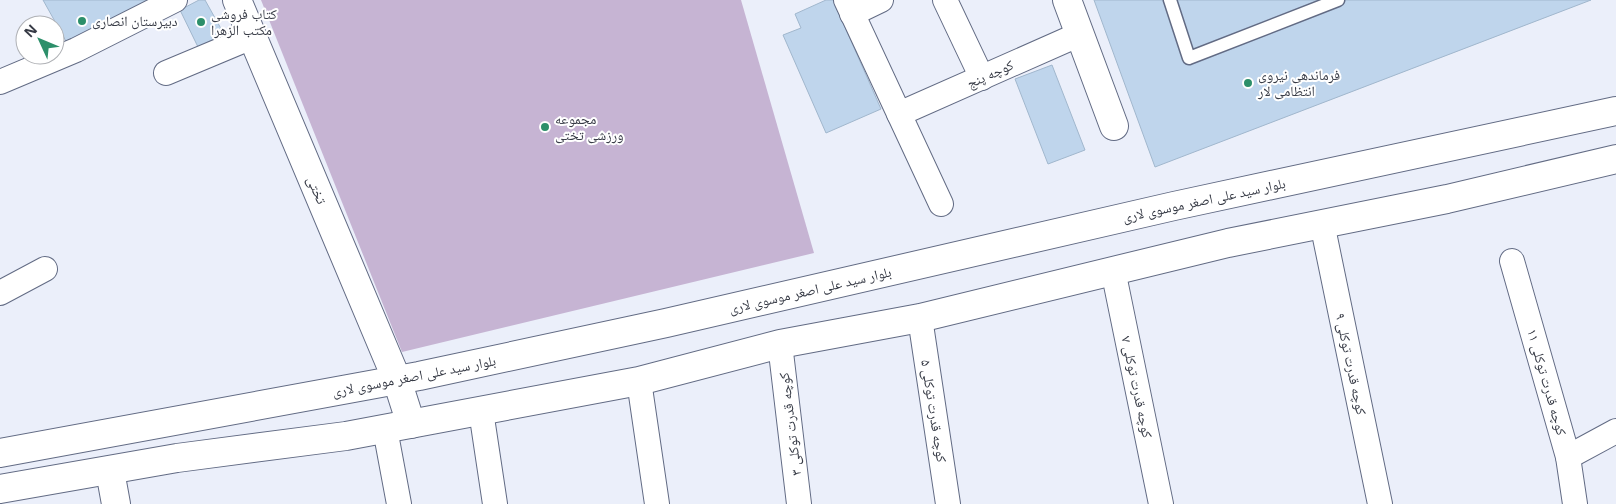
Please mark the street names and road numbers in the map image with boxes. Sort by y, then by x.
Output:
street label: کوچه پنج [963,55,1017,93]
street label: تختی [303,173,332,207]
street label: بلوار سید علی اصغر موسوی لاری [1121,173,1287,226]
street label: بلوار سید علی اصغر موسوی لاری [727,262,893,317]
street label: کوچه قدرت توکلی ۹ [1331,311,1372,417]
street label: کوچه قدرت توکلی ۱۱ [1523,326,1572,438]
street label: کوچه قدرت توکلی ۷ [1117,334,1158,440]
street label: بلوار سید علی اصغر موسوی لاری [331,350,497,401]
street label: کوچه قدرت توکلی ۵ [917,358,952,464]
street label: کوچه قدرت توکلی ۳ [774,371,805,477]

